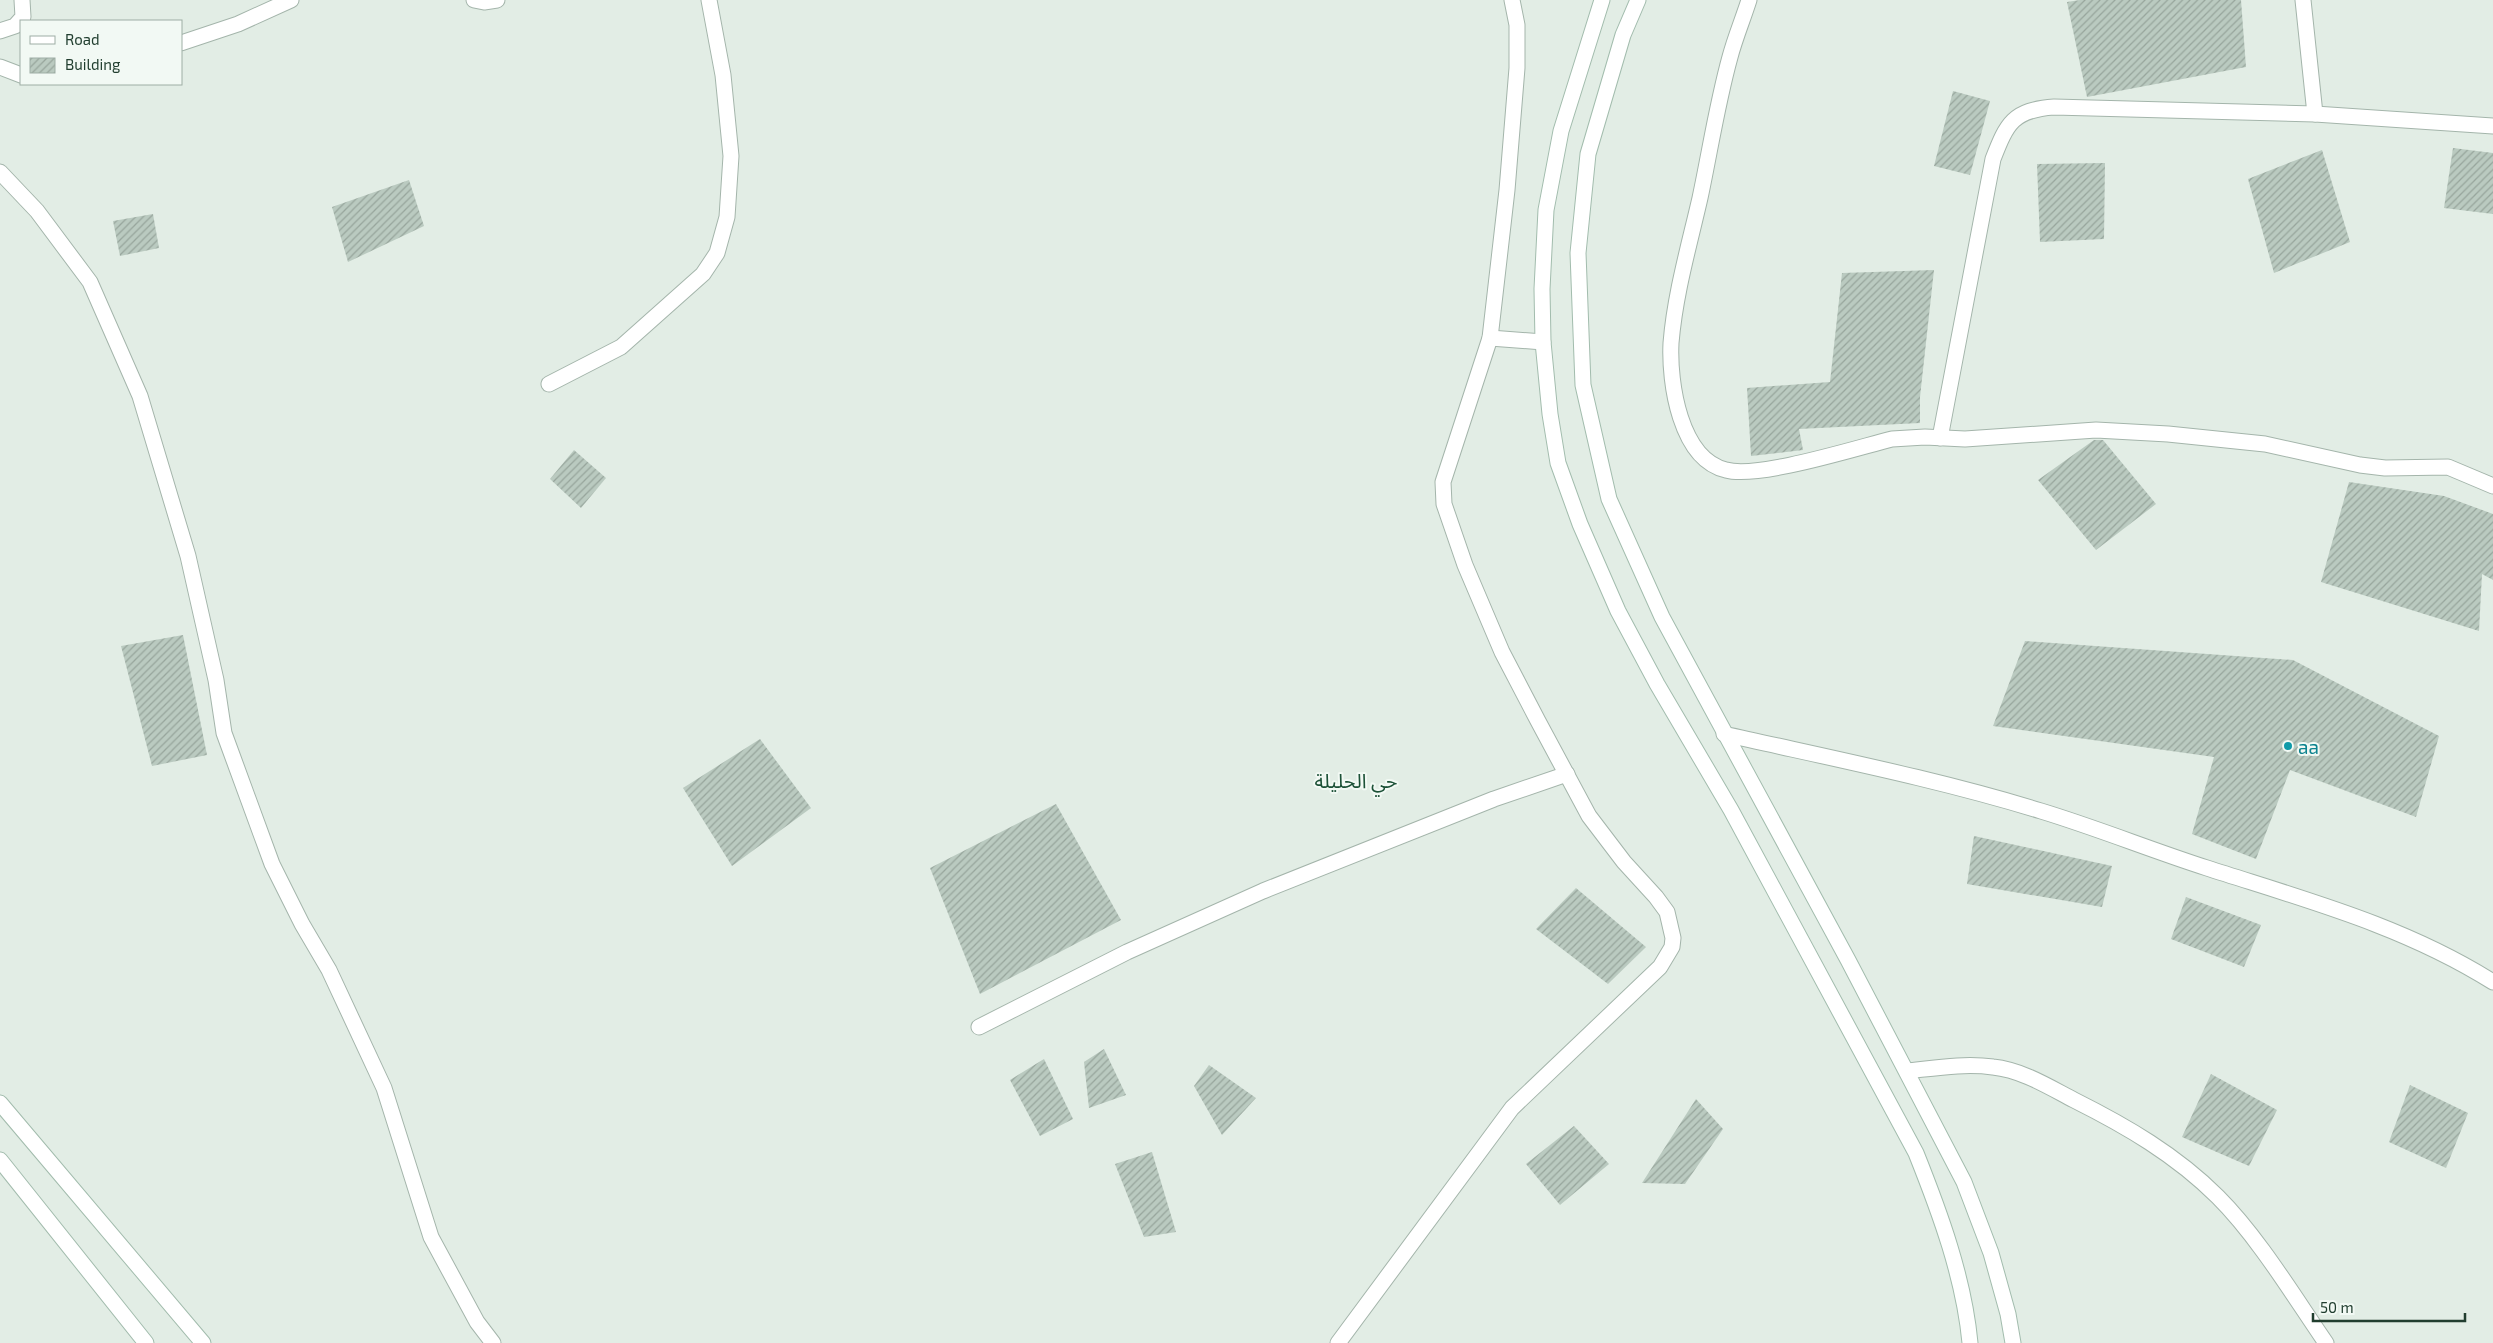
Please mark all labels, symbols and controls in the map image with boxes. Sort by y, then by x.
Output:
legend [20,20,182,85]
text: Road [65,30,100,48]
text: Building [65,55,121,73]
place label: aa [2298,735,2319,758]
marker: aa [2282,740,2294,752]
district label: حي الحليلة [1315,768,1397,797]
scale bar [2313,1290,2466,1322]
text: 50 m [2320,1298,2354,1316]

